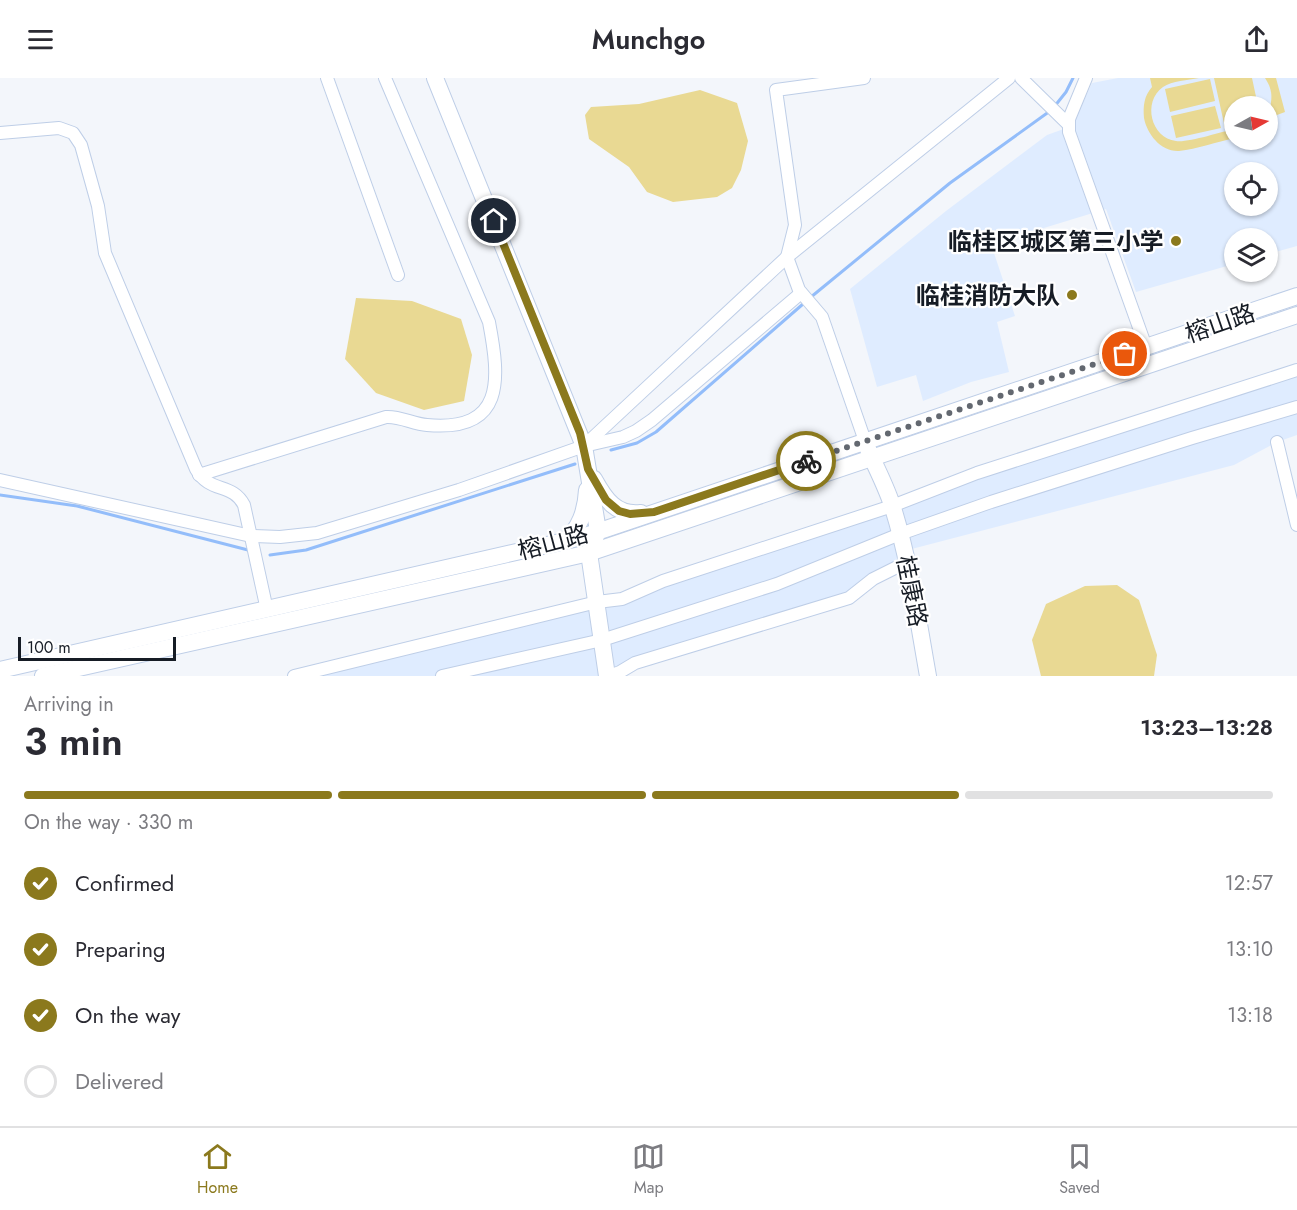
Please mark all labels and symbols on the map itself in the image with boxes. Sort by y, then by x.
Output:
north arrow [1224,96,1278,150]
pin [468,195,519,246]
place label: 临桂区城区第三小学 [948,224,1164,259]
marker: 临桂区城区第三小学 [1169,234,1183,248]
place label: 临桂消防大队 [916,278,1060,313]
marker: 临桂消防大队 [1065,288,1079,302]
street label: 榕山路 [1180,295,1260,351]
pin [1099,328,1150,379]
courier [776,431,836,491]
street label: 榕山路 [514,516,592,568]
street label: 桂康路 [888,552,936,630]
scale bar [18,634,176,662]

